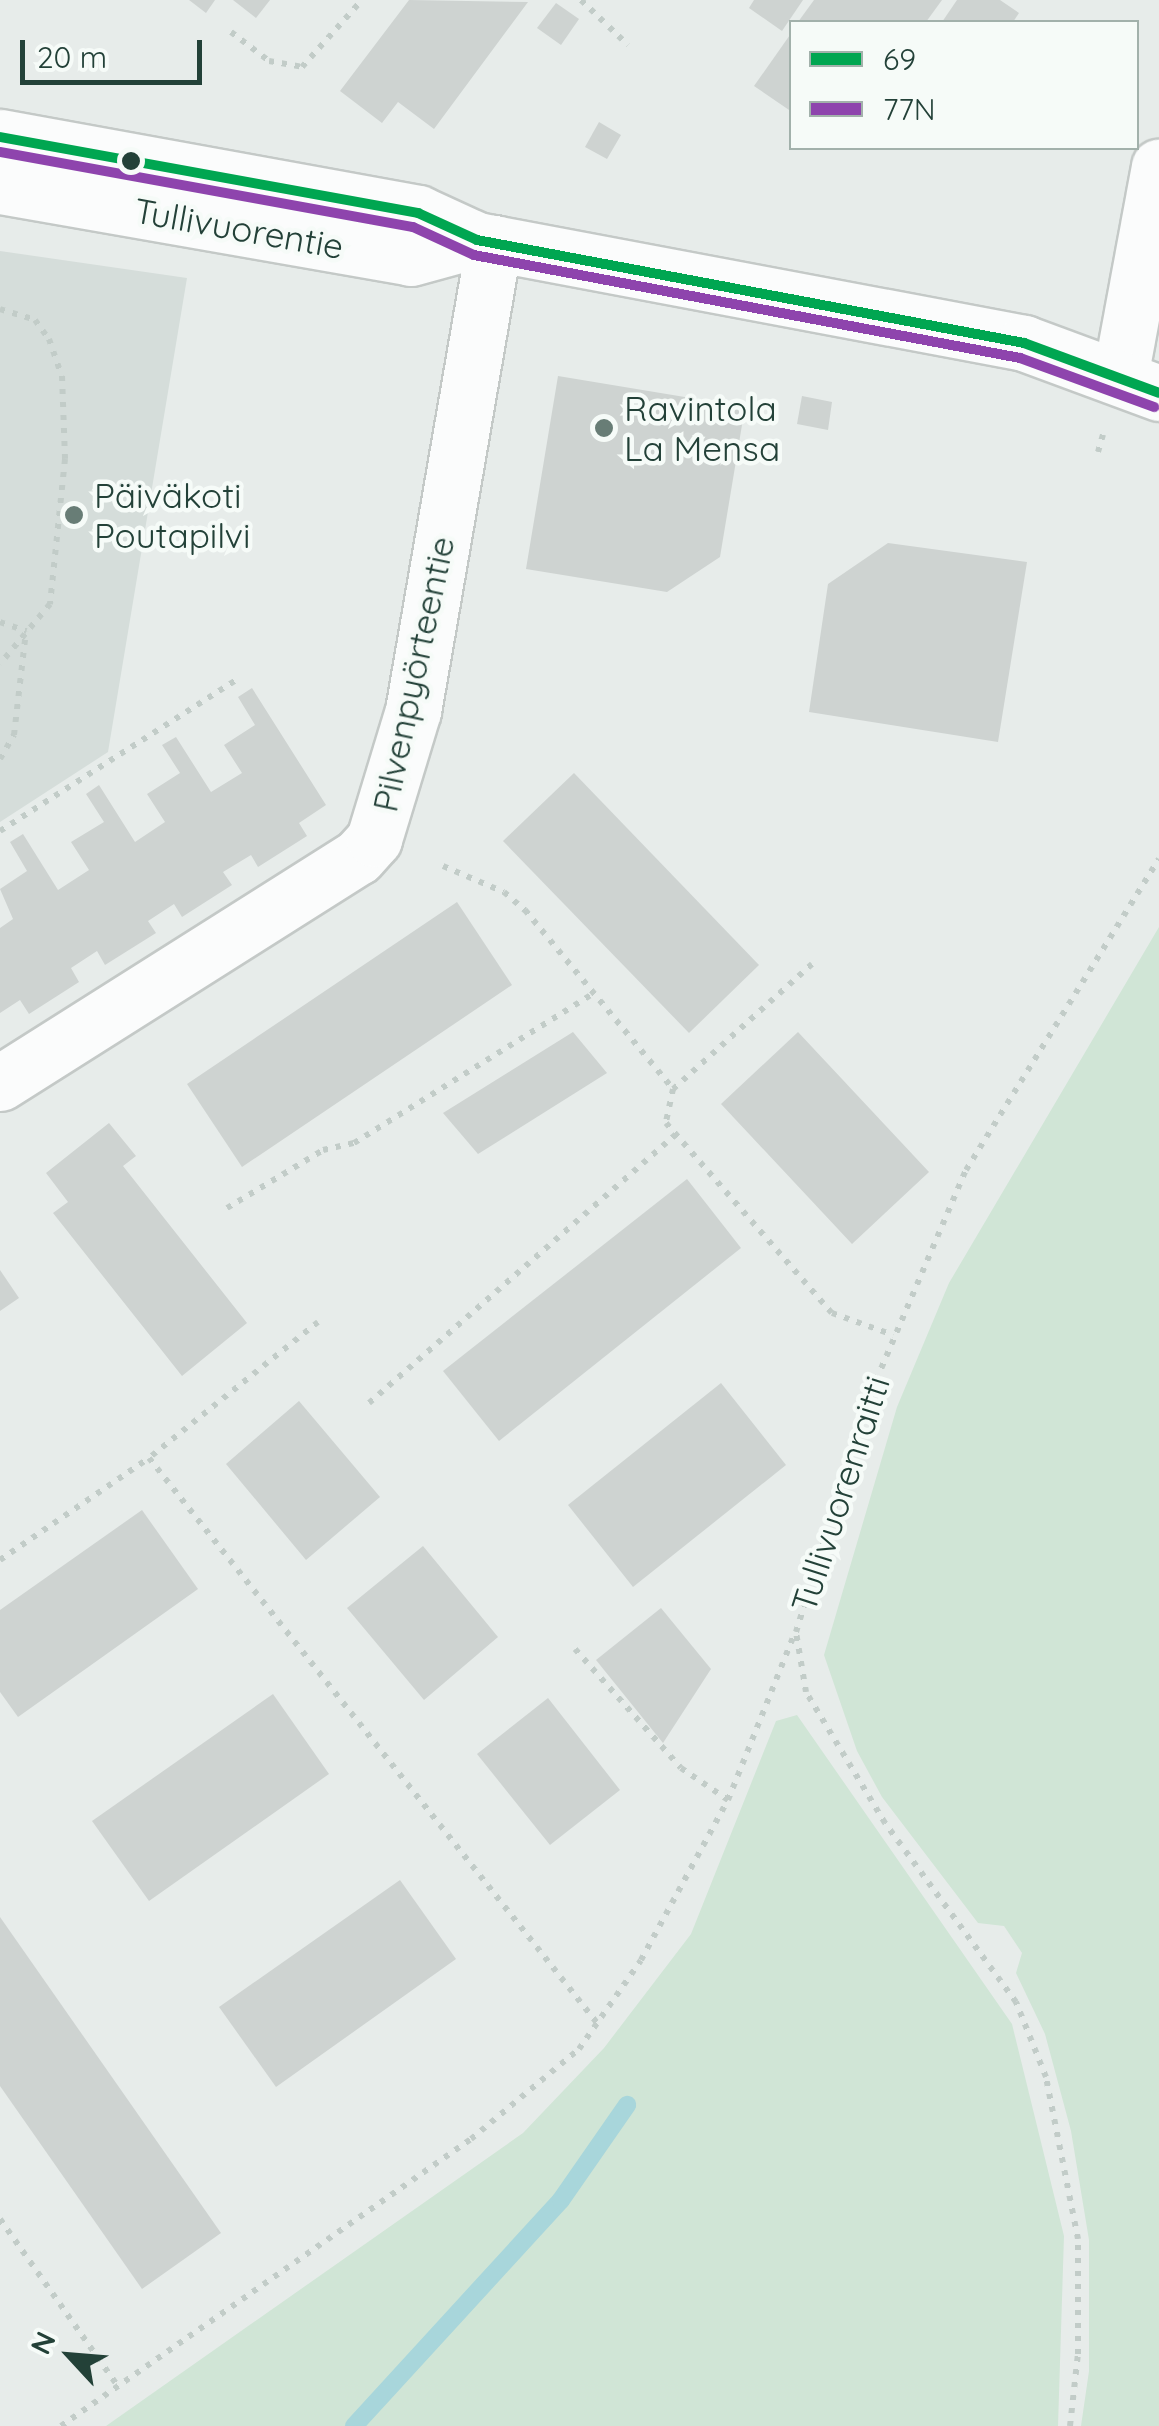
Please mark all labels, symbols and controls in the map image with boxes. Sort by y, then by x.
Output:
scale bar [25,20,208,82]
legend [789,20,1139,150]
text: 20 m [37,38,107,76]
text: 69 [883,40,916,78]
text: 77N [883,90,936,128]
unlabelled marker [121,151,141,171]
street label: Tullivuorentie [131,189,347,267]
place label: Ravintola La Mensa [624,387,780,469]
marker: Ravintola La Mensa [593,417,615,439]
place label: Päiväkoti Poutapilvi [94,474,251,556]
marker: Päiväkoti Poutapilvi [63,504,85,526]
street label: Pilvenpyörteentie [363,533,463,815]
street label: Tullivuorenraitti [782,1371,898,1617]
north arrow [20,2306,120,2406]
text: N [22,2326,63,2360]

